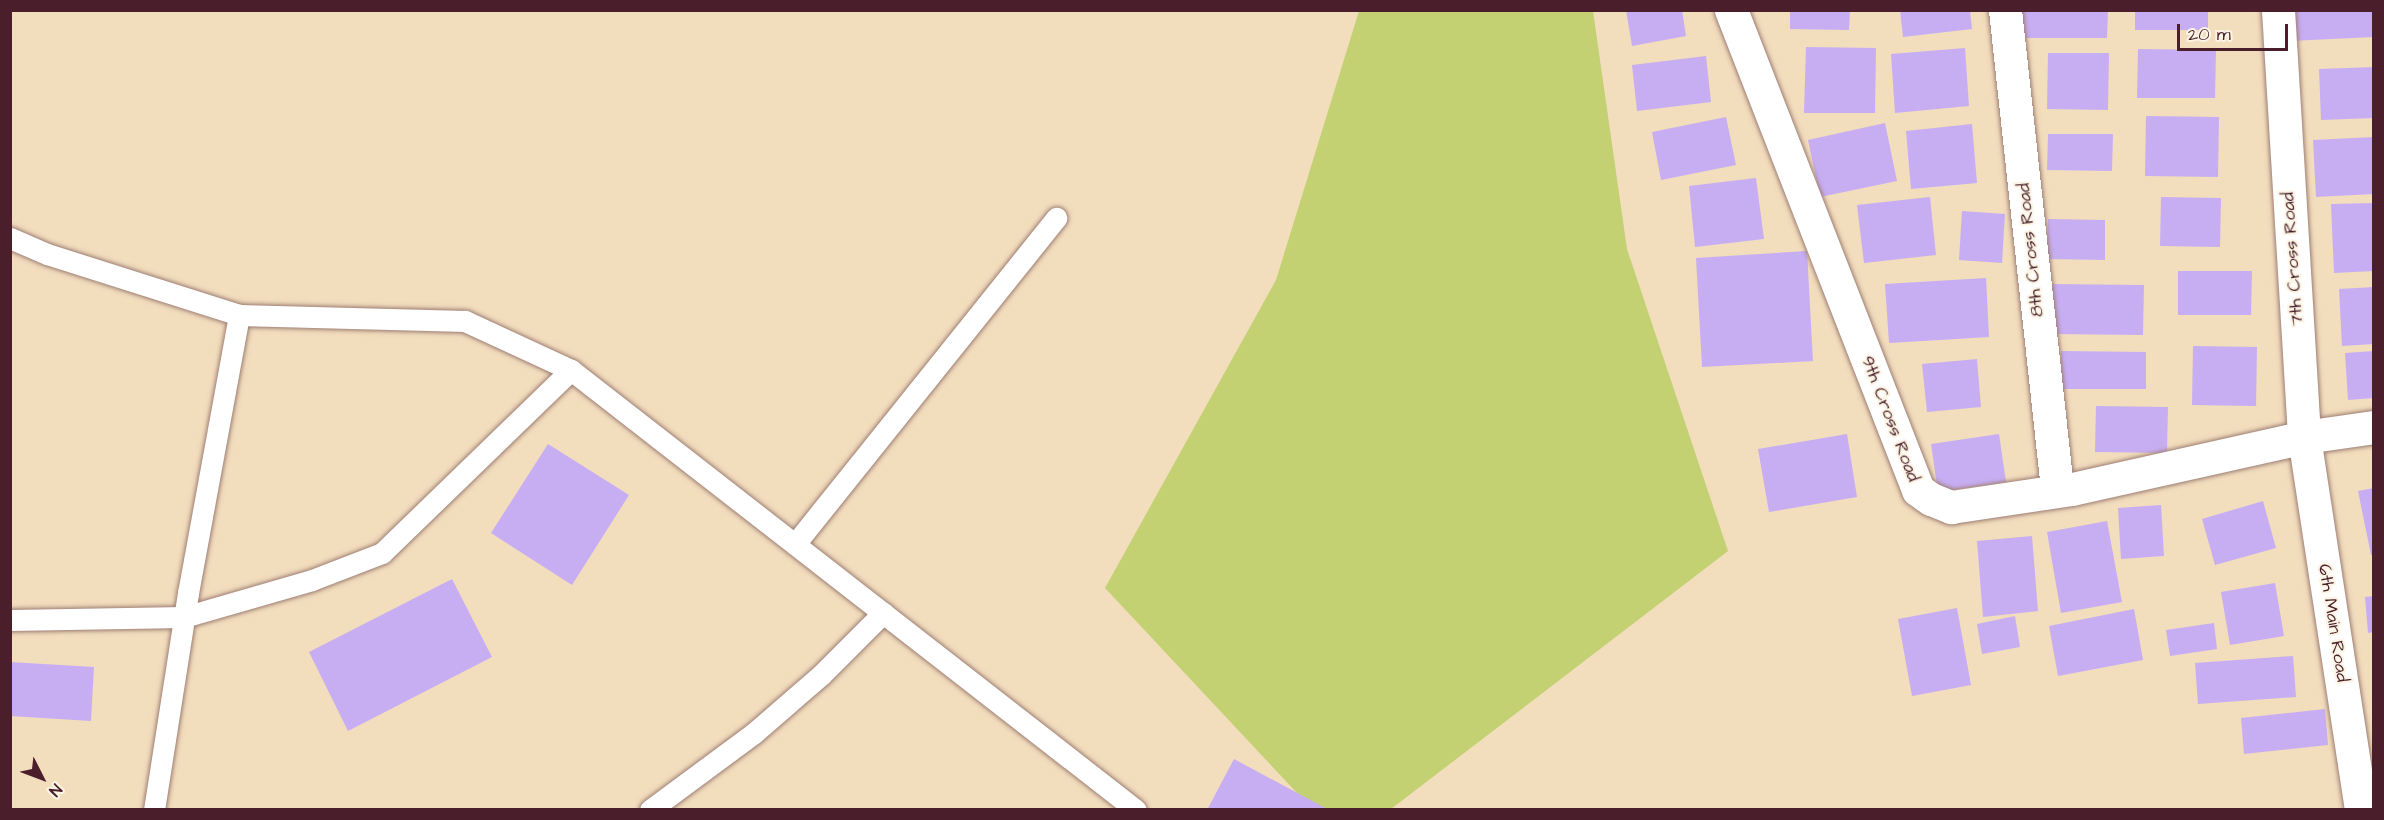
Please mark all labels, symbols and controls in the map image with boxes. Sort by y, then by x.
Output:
scale bar [2180,12,2291,50]
text: 20 m [2188,22,2231,47]
street label: 8th Cross Road [2013,182,2049,318]
street label: 7th Cross Road [2278,191,2308,327]
street label: 9th Cross Road [1856,353,1924,485]
street label: 6th Main Road [2313,563,2353,683]
north arrow [12,748,72,808]
text: N [44,779,67,801]

